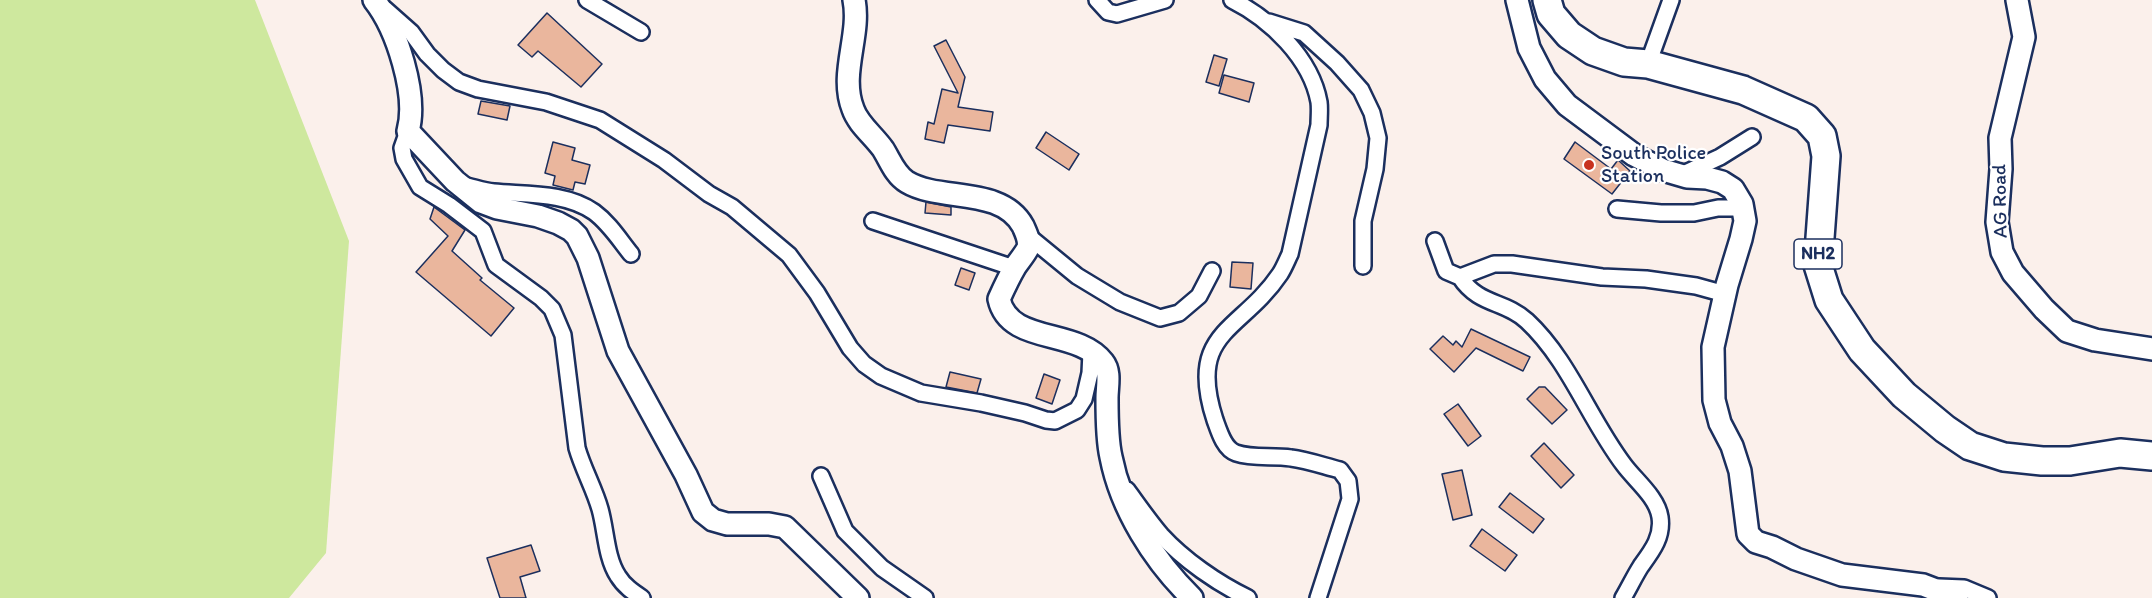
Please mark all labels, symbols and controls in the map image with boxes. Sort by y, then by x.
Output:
place label: South Police Station [1601,142,1706,189]
marker: South Police Station [1582,158,1596,172]
street label: AG Road [1988,164,2014,238]
road number: NH2 [1794,239,1842,269]

